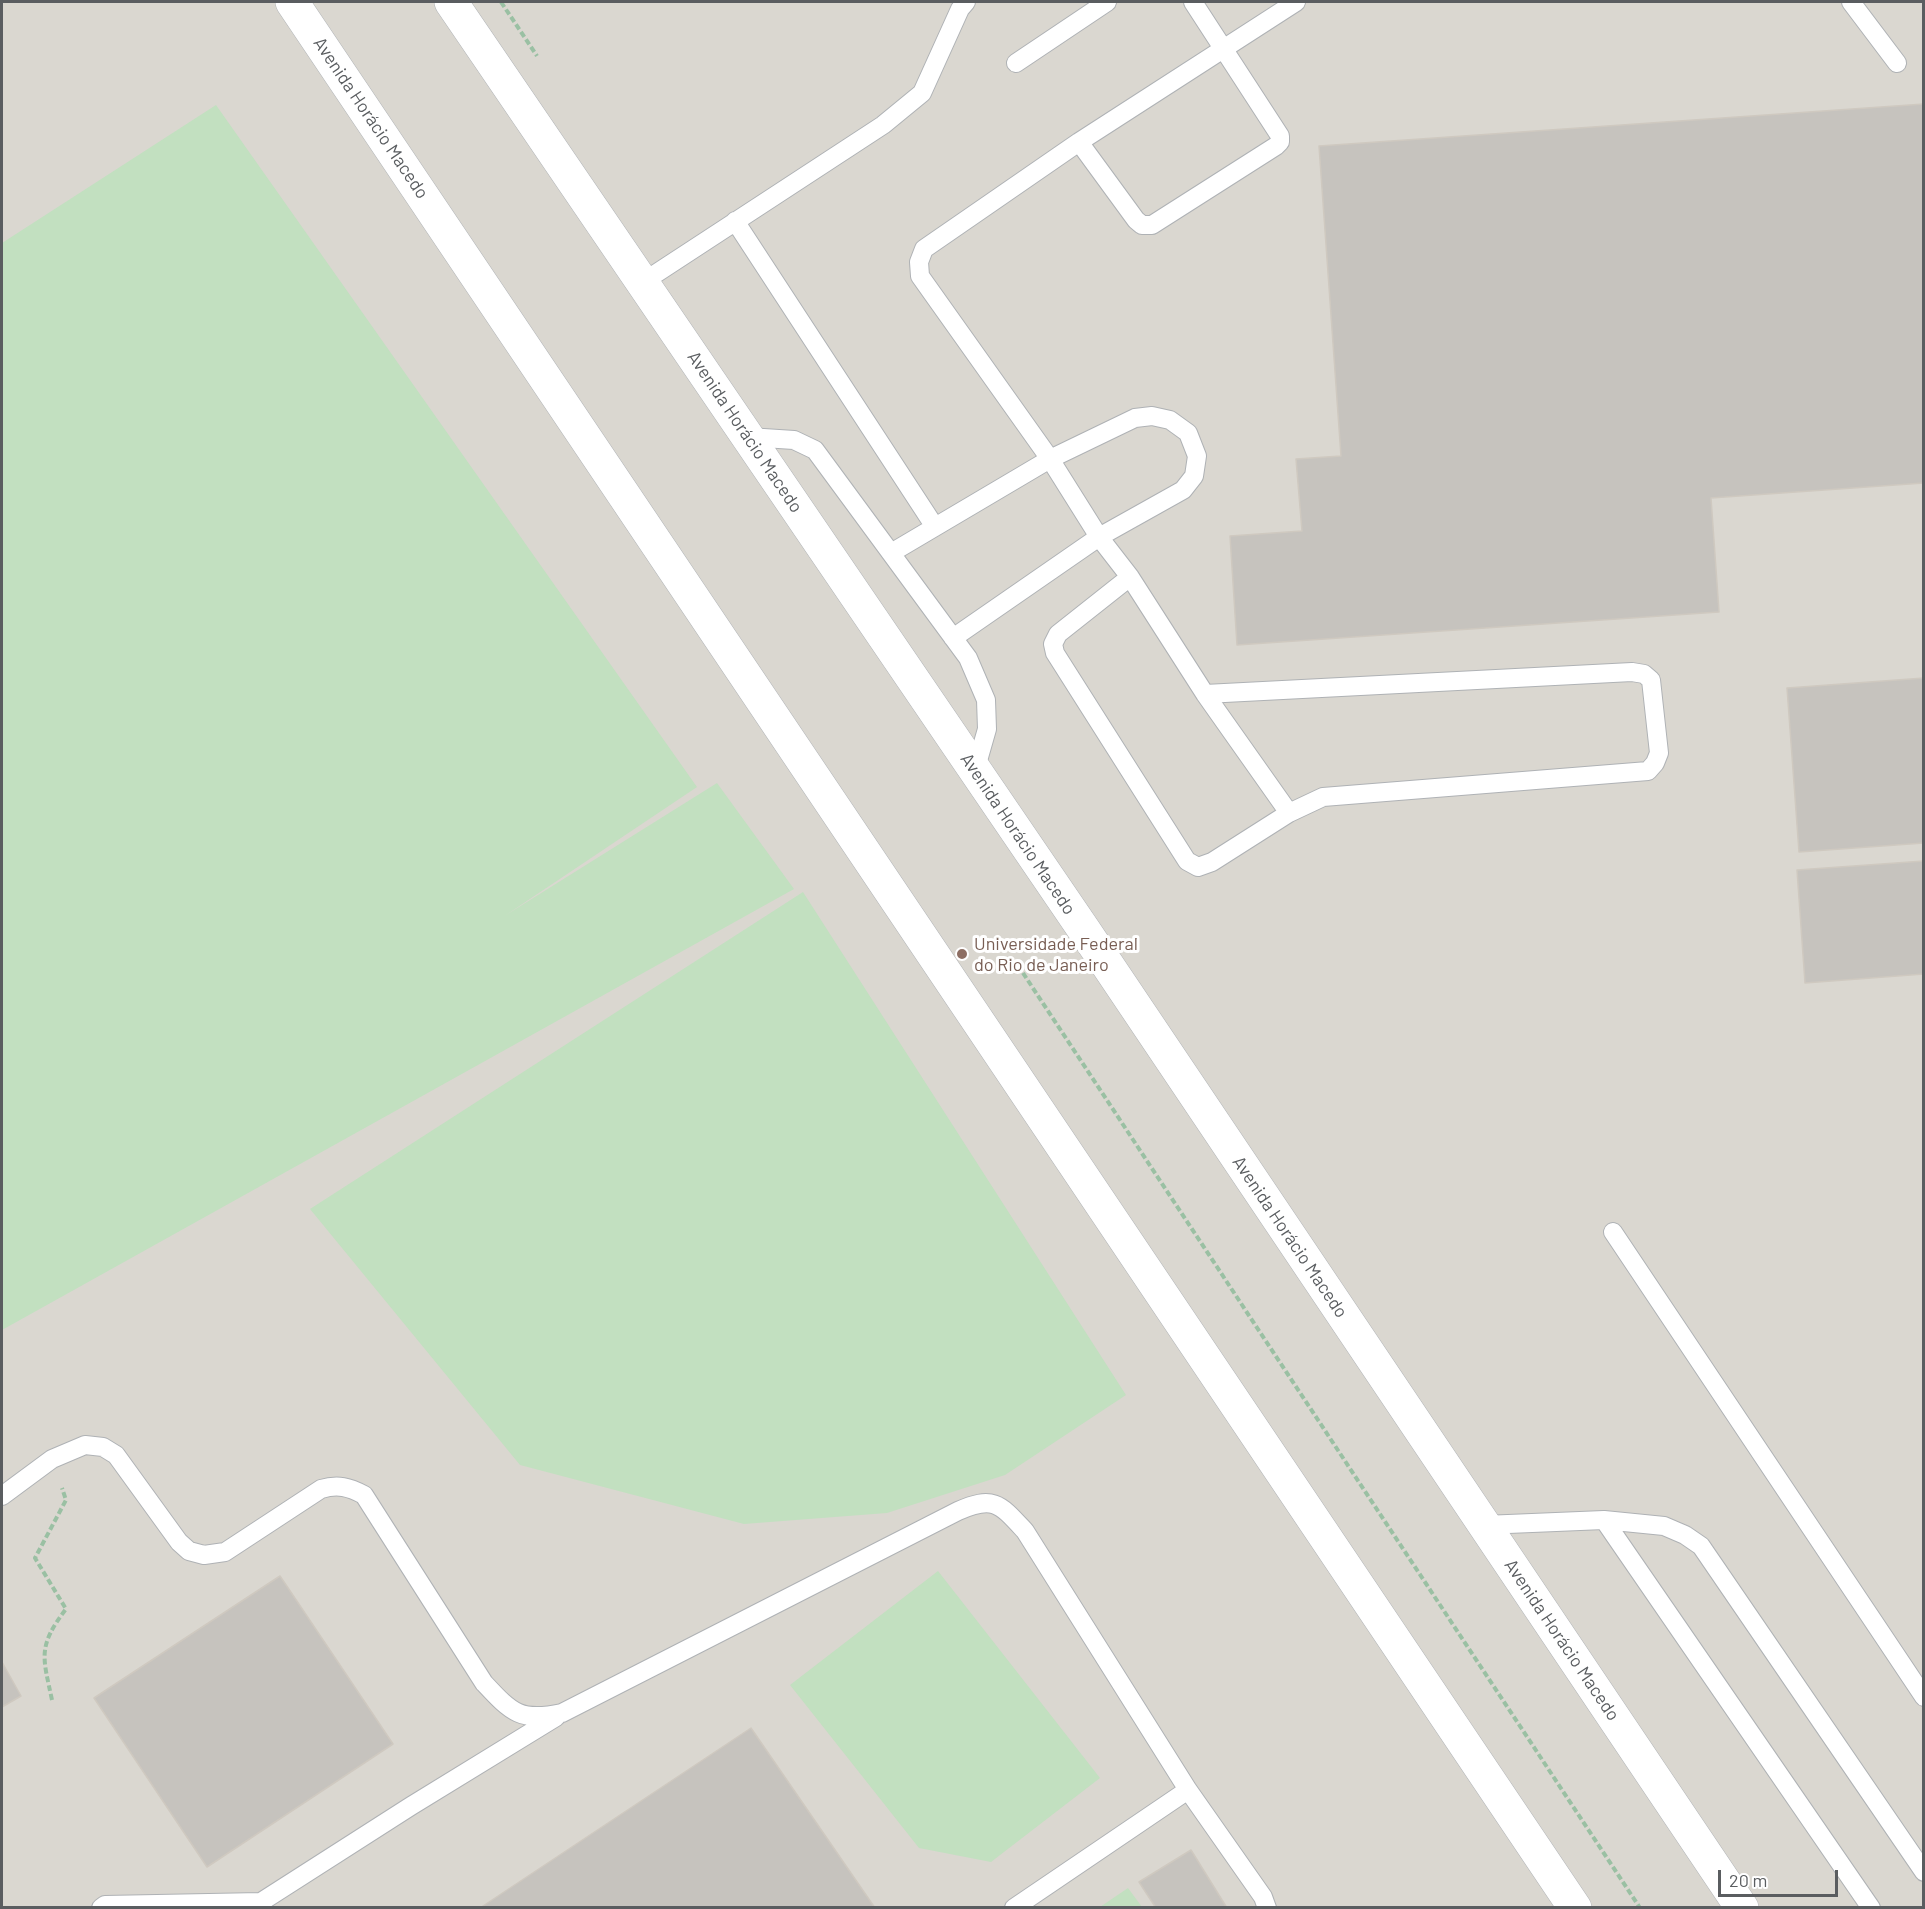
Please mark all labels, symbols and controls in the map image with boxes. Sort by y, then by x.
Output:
street label: Avenida Horácio Macedo [309,33,433,203]
street label: Avenida Horácio Macedo [683,347,807,517]
street label: Avenida Horácio Macedo [956,749,1080,919]
place label: Universidade Federal do Rio de Janeiro [974,933,1138,976]
marker: Universidade Federal do Rio de Janeiro [955,947,969,961]
street label: Avenida Horácio Macedo [1228,1152,1352,1322]
street label: Avenida Horácio Macedo [1500,1555,1624,1725]
scale bar [1721,1858,1841,1896]
text: 20 m [1729,1869,1767,1891]

